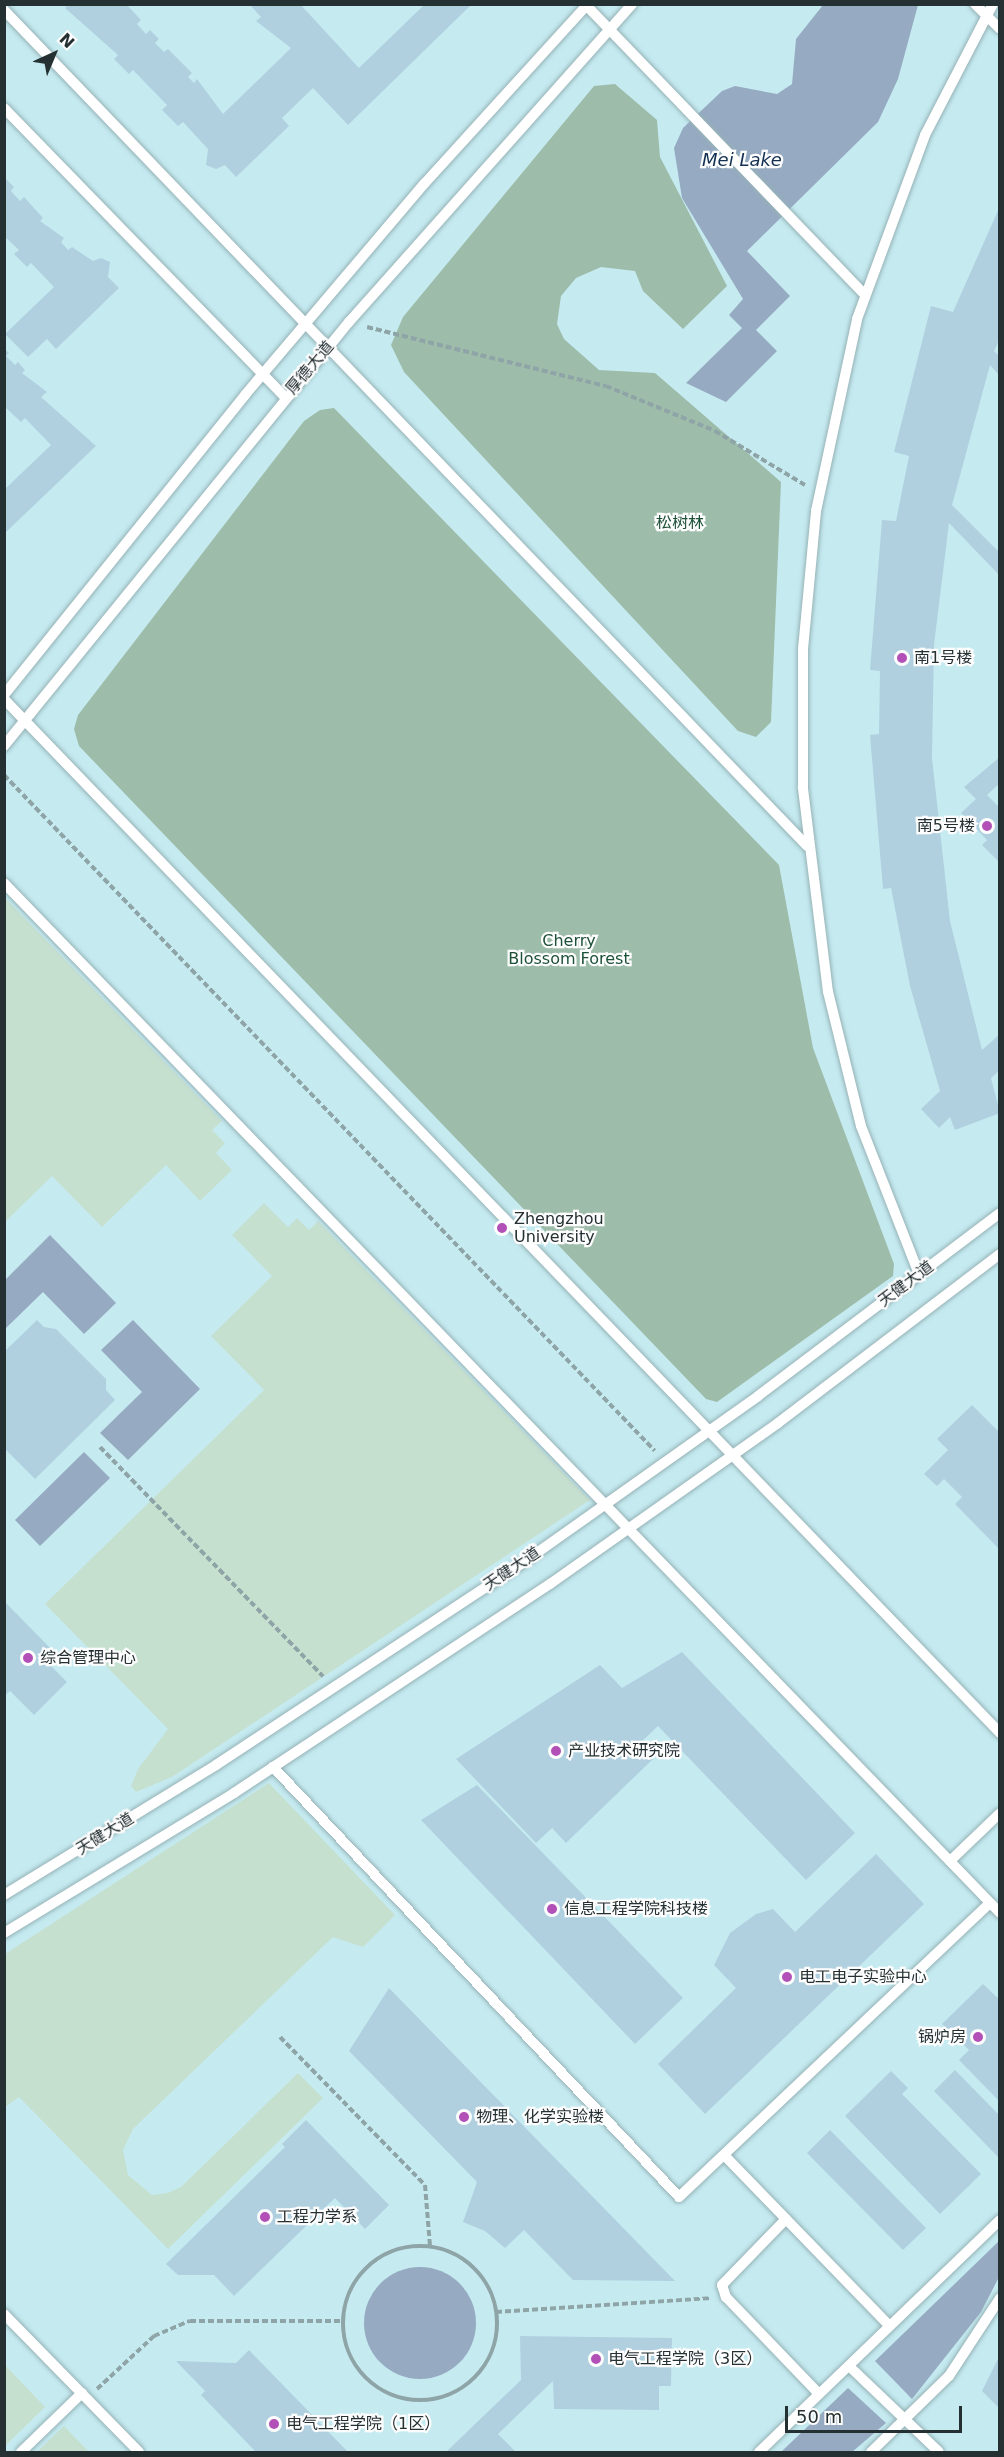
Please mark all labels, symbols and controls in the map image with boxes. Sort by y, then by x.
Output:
north arrow [24,24,84,84]
text: N [55,29,78,52]
water label: Mei Lake [702,149,782,171]
street label: 厚德大道 [282,337,338,399]
park label: 松树林 [656,513,704,533]
place label: 南1号楼 [914,648,972,668]
marker: 南1号楼 [895,651,909,665]
place label: 南5号楼 [917,816,975,836]
marker: 南5号楼 [980,819,994,833]
park label: Cherry Blossom Forest [508,931,630,969]
place label: Zhengzhou University [514,1209,604,1247]
marker: Zhengzhou University [495,1221,509,1235]
street label: 天健大道 [875,1257,937,1311]
street label: 天健大道 [480,1543,544,1595]
place label: 综合管理中心 [40,1648,136,1668]
marker: 综合管理中心 [21,1651,35,1665]
place label: 产业技术研究院 [568,1741,680,1761]
marker: 产业技术研究院 [549,1744,563,1758]
street label: 天健大道 [73,1809,137,1859]
place label: 信息工程学院科技楼 [564,1899,708,1919]
marker: 信息工程学院科技楼 [545,1902,559,1916]
place label: 电工电子实验中心 [799,1967,927,1987]
marker: 电工电子实验中心 [780,1970,794,1984]
place label: 锅炉房 [918,2027,966,2047]
marker: 锅炉房 [971,2030,985,2044]
place label: 物理、化学实验楼 [476,2107,604,2127]
marker: 物理、化学实验楼 [457,2110,471,2124]
place label: 工程力学系 [277,2207,357,2227]
marker: 工程力学系 [258,2210,272,2224]
place label: 电气工程学院（3区） [608,2349,762,2369]
marker: 电气工程学院（3区） [589,2352,603,2366]
scale bar [788,2394,965,2432]
text: 50 m [796,2406,842,2427]
place label: 电气工程学院（1区） [286,2414,440,2434]
marker: 电气工程学院（1区） [267,2417,281,2431]

